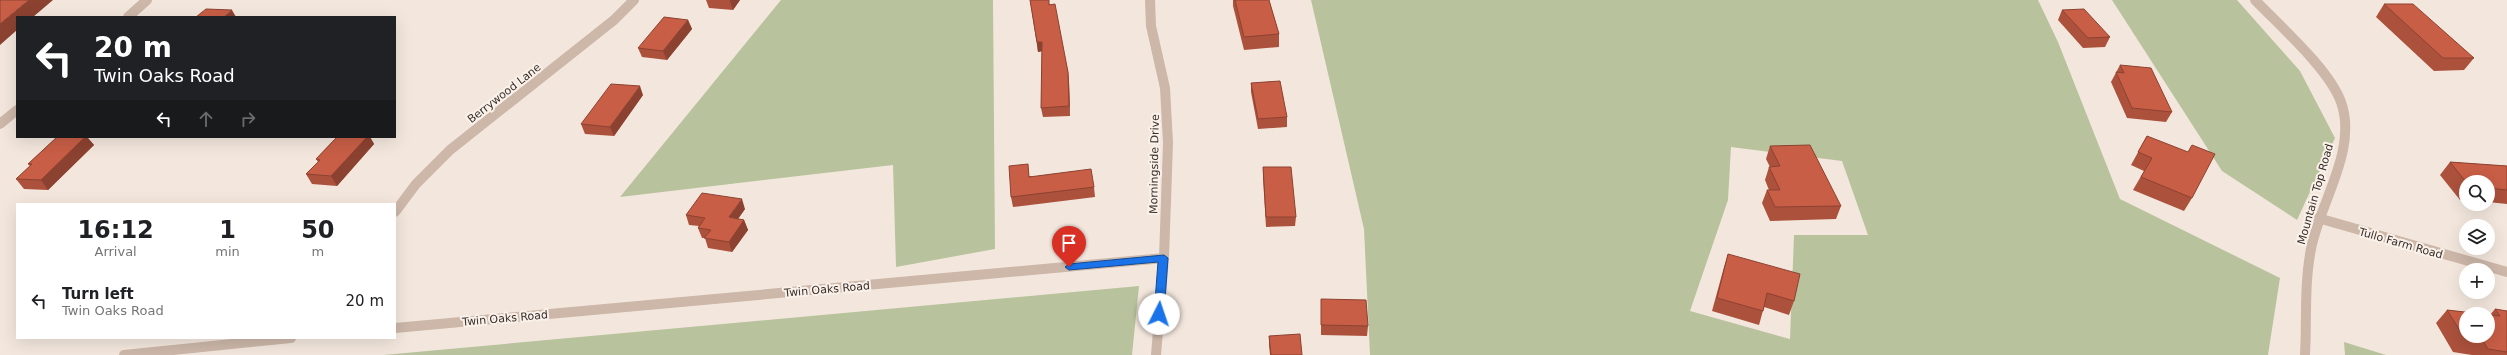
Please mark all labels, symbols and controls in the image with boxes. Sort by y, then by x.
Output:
text: 20 m [94,31,172,64]
icon: left [28,32,80,84]
street label: Berrywood Lane [465,61,544,126]
text: Twin Oaks Road [94,65,235,86]
icon: left [153,108,175,130]
icon: ahead [195,108,217,130]
icon: right [237,108,259,130]
street label: Morningside Drive [1147,114,1162,214]
street label: Mountain Top Road [2295,142,2336,246]
map controls [2459,175,2495,343]
button: search [2459,175,2495,211]
text: 16:12 [77,216,154,244]
text: 1 [219,216,236,244]
text: 50 [301,216,335,244]
button: layers [2459,219,2495,255]
street label: Tullo Farm Road [2357,225,2444,262]
pin [1052,226,1086,267]
icon: arrive [1058,232,1080,254]
text: Arrival [94,244,137,259]
text: min [215,244,240,259]
text: m [312,244,324,259]
button: + [2459,263,2495,299]
street label: Twin Oaks Road [783,279,870,300]
text: Turn left [62,285,134,303]
icon: left [28,290,50,312]
text: 20 m [346,292,384,310]
position arrow [1138,293,1180,335]
text: Twin Oaks Road [62,303,164,318]
button: − [2459,307,2495,343]
street label: Twin Oaks Road [461,308,548,329]

